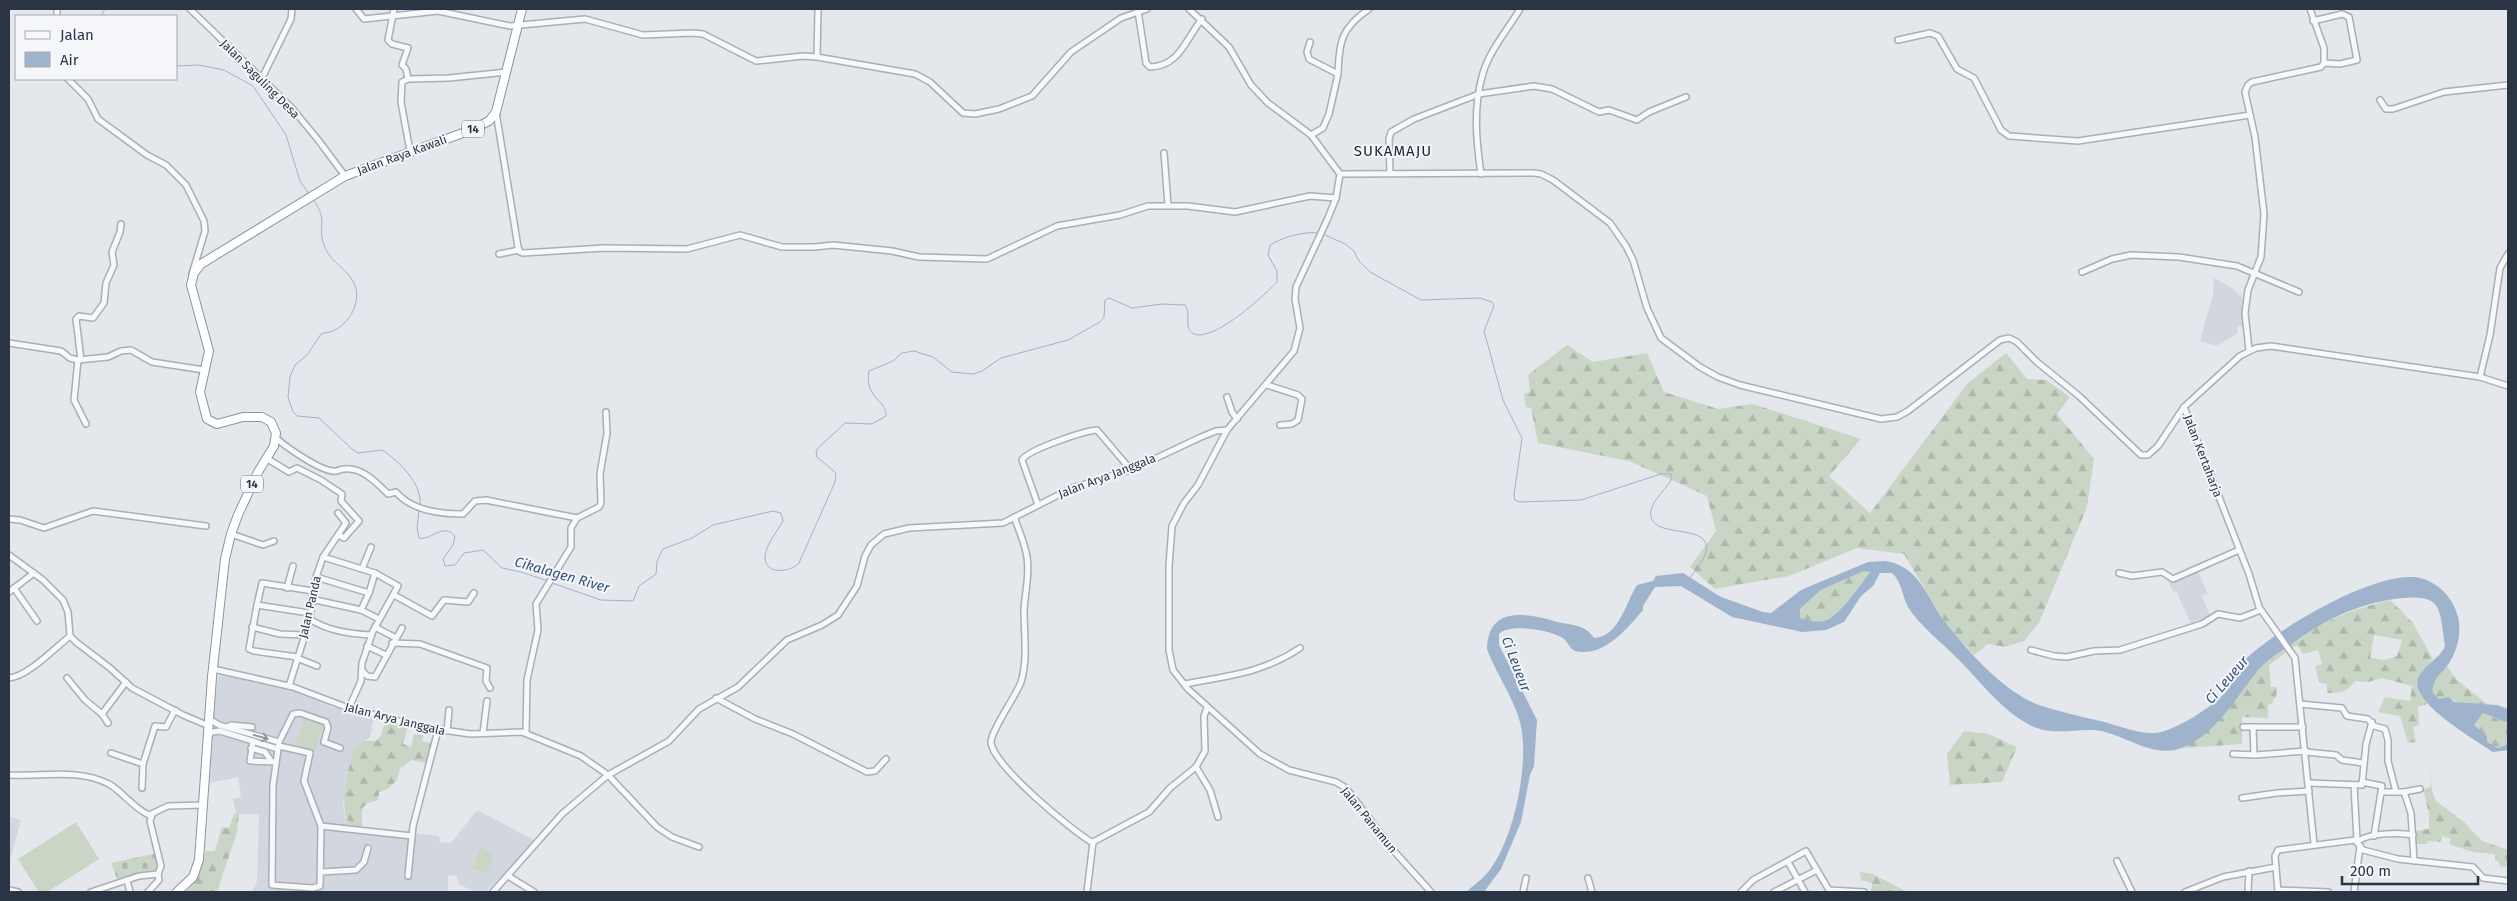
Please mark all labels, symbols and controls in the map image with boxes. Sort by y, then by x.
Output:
legend [15,15,178,80]
text: Jalan [60,26,94,44]
street label: Jalan Saguling Desa [218,37,302,121]
text: Air [60,51,79,69]
road number: 14 [462,120,484,138]
street label: Jalan Raya Kawali [355,132,449,178]
district label: SUKAMAJU [1354,142,1432,160]
street label: Jalan Kertaharja [2181,413,2225,499]
street label: Jalan Arya Janggala [1056,451,1158,501]
road number: 14 [241,476,263,492]
water label: Cikalagen River [513,553,612,597]
street label: Jalan Panda [296,574,324,640]
water label: Ci Leueur [1498,634,1535,695]
water label: Ci Leueur [2202,652,2253,707]
street label: Jalan Arya Janggala [343,700,447,738]
one-way arrow [252,732,268,742]
street label: Jalan Panamun [1338,784,1400,856]
scale bar [2342,854,2478,886]
text: 200 m [2350,862,2391,880]

